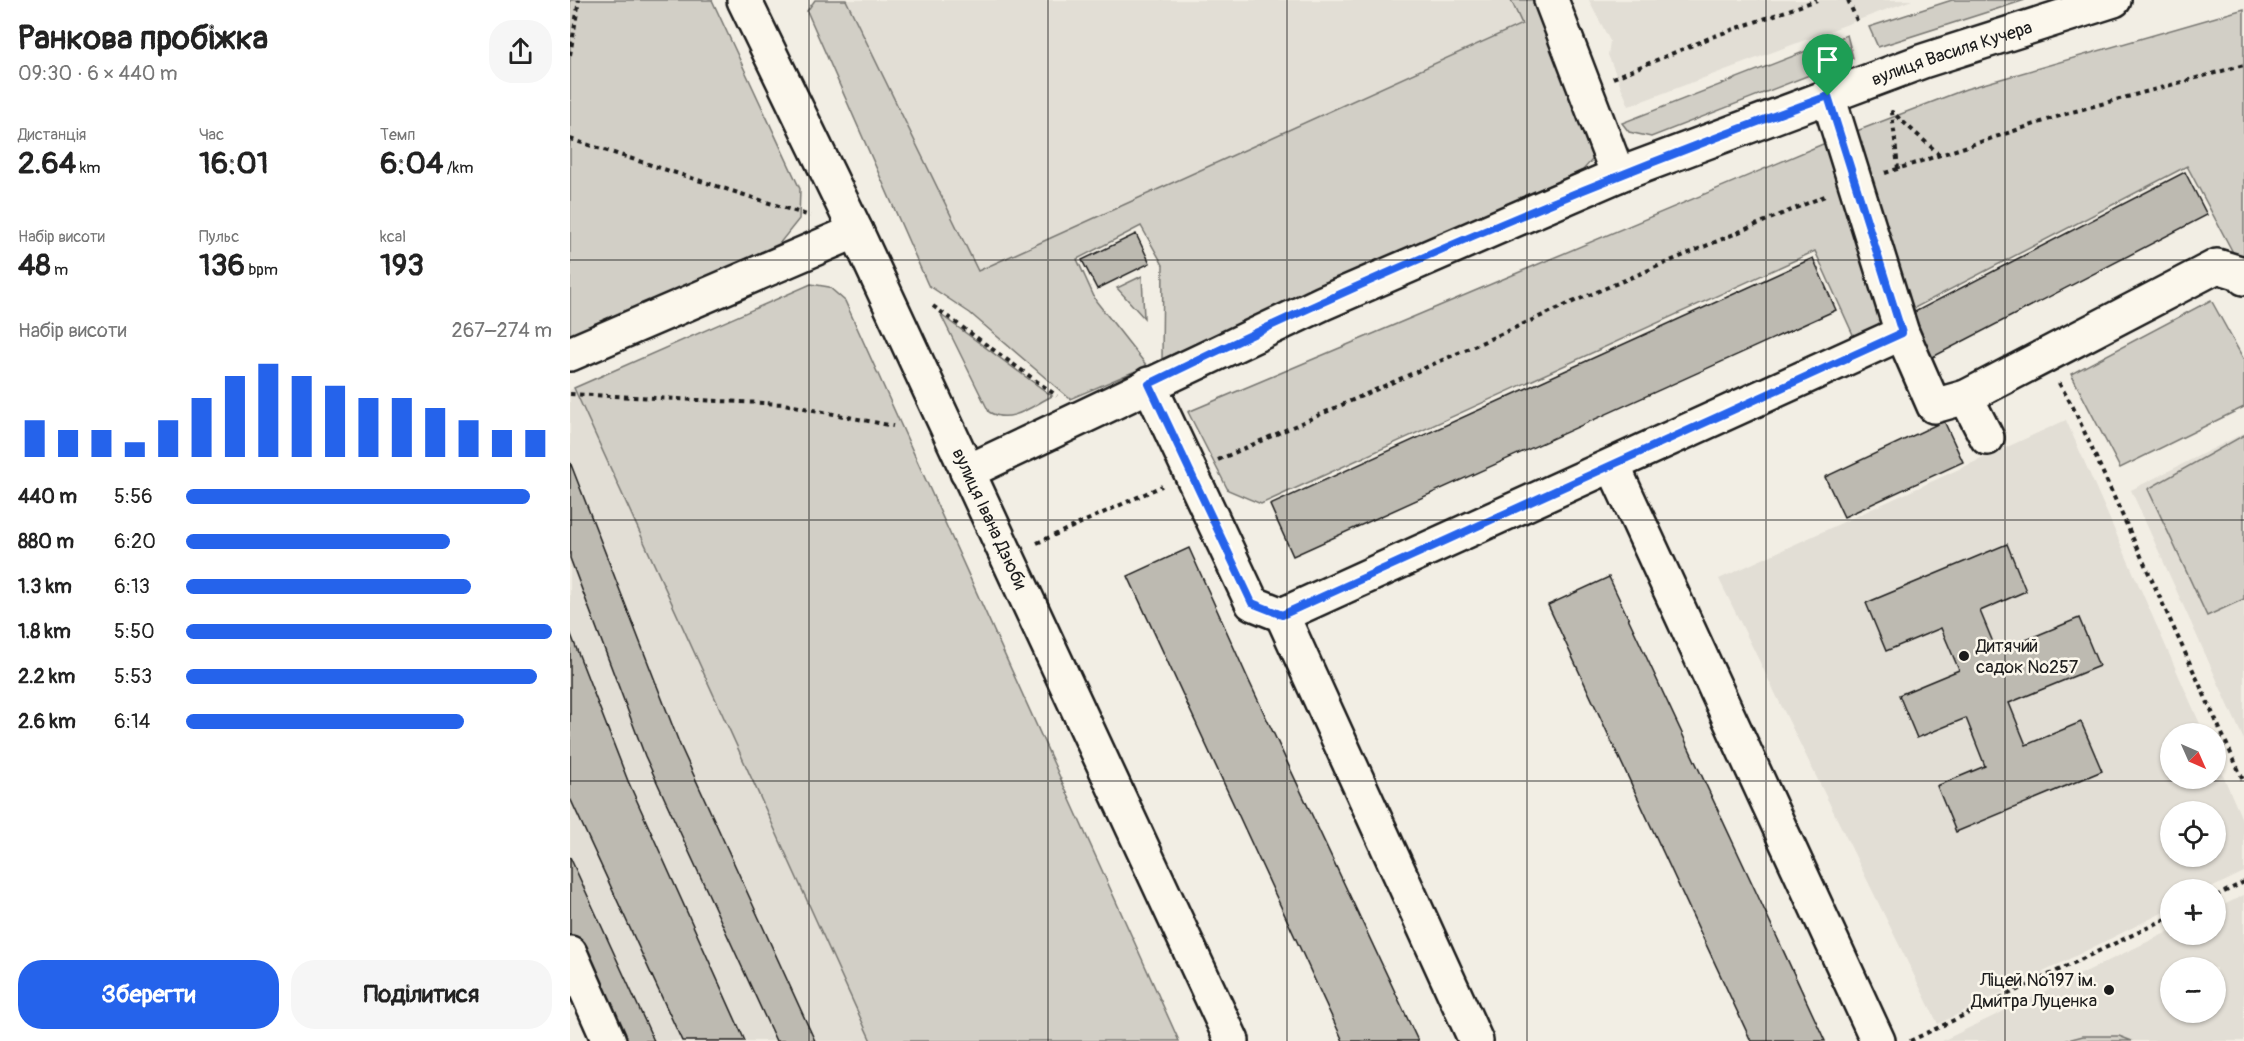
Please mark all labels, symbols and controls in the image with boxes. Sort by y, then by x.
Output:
street label: вулиця Василя Кучера [1868,15,2035,91]
text: Ранкова пробіжка [18,18,268,59]
button: share [489,20,552,83]
pin [1802,34,1853,96]
icon: arrive [1811,43,1844,76]
text: 09:30 · 6 × 440 m [18,61,178,86]
text: Дистанція [18,125,86,145]
text: Час [199,125,224,145]
text: Темп [380,125,415,145]
text: 2.64 [18,145,76,182]
text: 16:01 [199,145,268,182]
text: 6:04 [380,145,443,182]
text: km [76,158,101,178]
text: /km [443,158,473,178]
text: Набір висоти [18,227,105,247]
text: Пульс [199,227,239,247]
text: kcal [380,227,406,247]
text: 48 [18,247,51,284]
text: 136 [199,247,245,284]
text: 193 [380,247,424,284]
text: m [51,260,68,280]
text: bpm [245,260,278,280]
text: Набір висоти [18,318,127,343]
text: 267–274 m [452,318,552,343]
street label: вулиця Івана Дзюби [947,444,1032,593]
text: 440 m [18,484,77,509]
text: 5:56 [114,484,153,509]
text: 880 m [18,529,74,554]
text: 6:20 [114,529,156,554]
text: 1.3 km [18,574,72,599]
text: 6:13 [114,574,150,599]
text: 1.8 km [18,619,71,644]
text: 5:50 [114,619,155,644]
place label: Дитячий садок №257 [1975,635,2079,679]
marker: Дитячий садок №257 [1957,649,1971,663]
text: 2.2 km [18,664,75,689]
text: 5:53 [114,664,152,689]
text: 2.6 km [18,709,76,734]
text: 6:14 [114,709,150,734]
north arrow [2160,723,2226,789]
map controls [2160,723,2226,1023]
button: locate [2160,801,2226,867]
button: + [2160,879,2226,945]
button: − [2160,957,2226,1023]
button: Зберегти [18,960,279,1029]
button: Поділитися [291,960,552,1029]
place label: Ліцей №197 ім. Дмитра Луценка [1970,969,2097,1013]
marker: Ліцей №197 ім. Дмитра Луценка [2102,983,2116,997]

